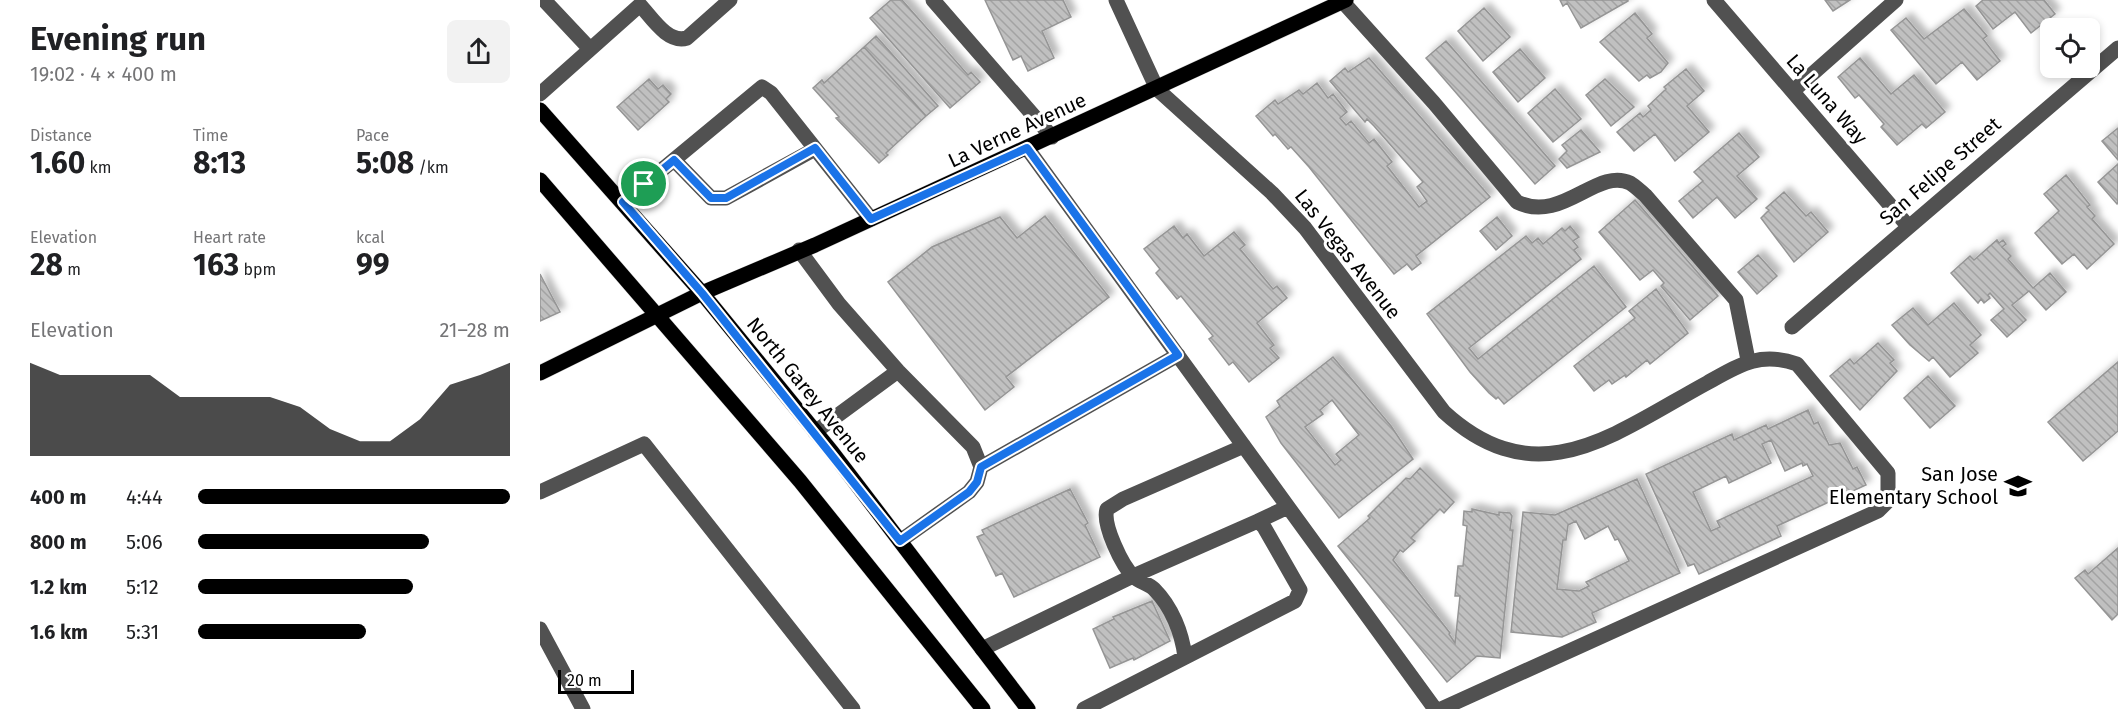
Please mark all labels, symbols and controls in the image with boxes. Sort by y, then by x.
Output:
map controls [2040,18,2100,78]
button: locate [2040,18,2100,78]
text: Evening run [30,19,206,59]
button: share [447,20,510,83]
street label: La Luna Way [1781,49,1873,149]
text: 19:02 · 4 × 400 m [30,62,177,86]
street label: La Verne Avenue [944,88,1090,172]
street label: San Felipe Street [1875,111,2006,230]
text: Distance [30,126,92,145]
text: Time [193,126,228,145]
text: Pace [356,126,389,145]
text: 1.60 [30,145,85,181]
text: 8:13 [193,145,246,181]
text: 5:08 [356,145,414,181]
text: km [85,158,111,177]
text: /km [414,158,449,177]
pin [618,158,669,209]
icon: arrive [627,167,660,200]
street label: Las Vegas Avenue [1290,184,1406,324]
text: Elevation [30,228,97,247]
text: Heart rate [193,228,266,247]
text: kcal [356,228,385,247]
text: 28 [30,247,63,283]
text: 163 [193,247,239,283]
text: 99 [356,247,390,283]
text: m [63,260,81,279]
text: bpm [239,260,276,279]
street label: North Garey Avenue [742,312,874,468]
text: Elevation [30,318,114,342]
text: 21–28 m [439,318,510,342]
place label: San Jose Elementary School [1829,462,1998,509]
school or university icon: San Jose Elementary School [2003,471,2033,501]
text: 400 m [30,485,86,509]
text: 4:44 [126,485,163,509]
text: 800 m [30,530,87,554]
text: 5:06 [126,530,163,554]
text: 1.2 km [30,575,87,599]
text: 5:12 [126,575,159,599]
text: 1.6 km [30,620,88,644]
text: 5:31 [126,620,159,644]
scale bar [558,667,634,694]
text: 20 m [567,671,602,690]

